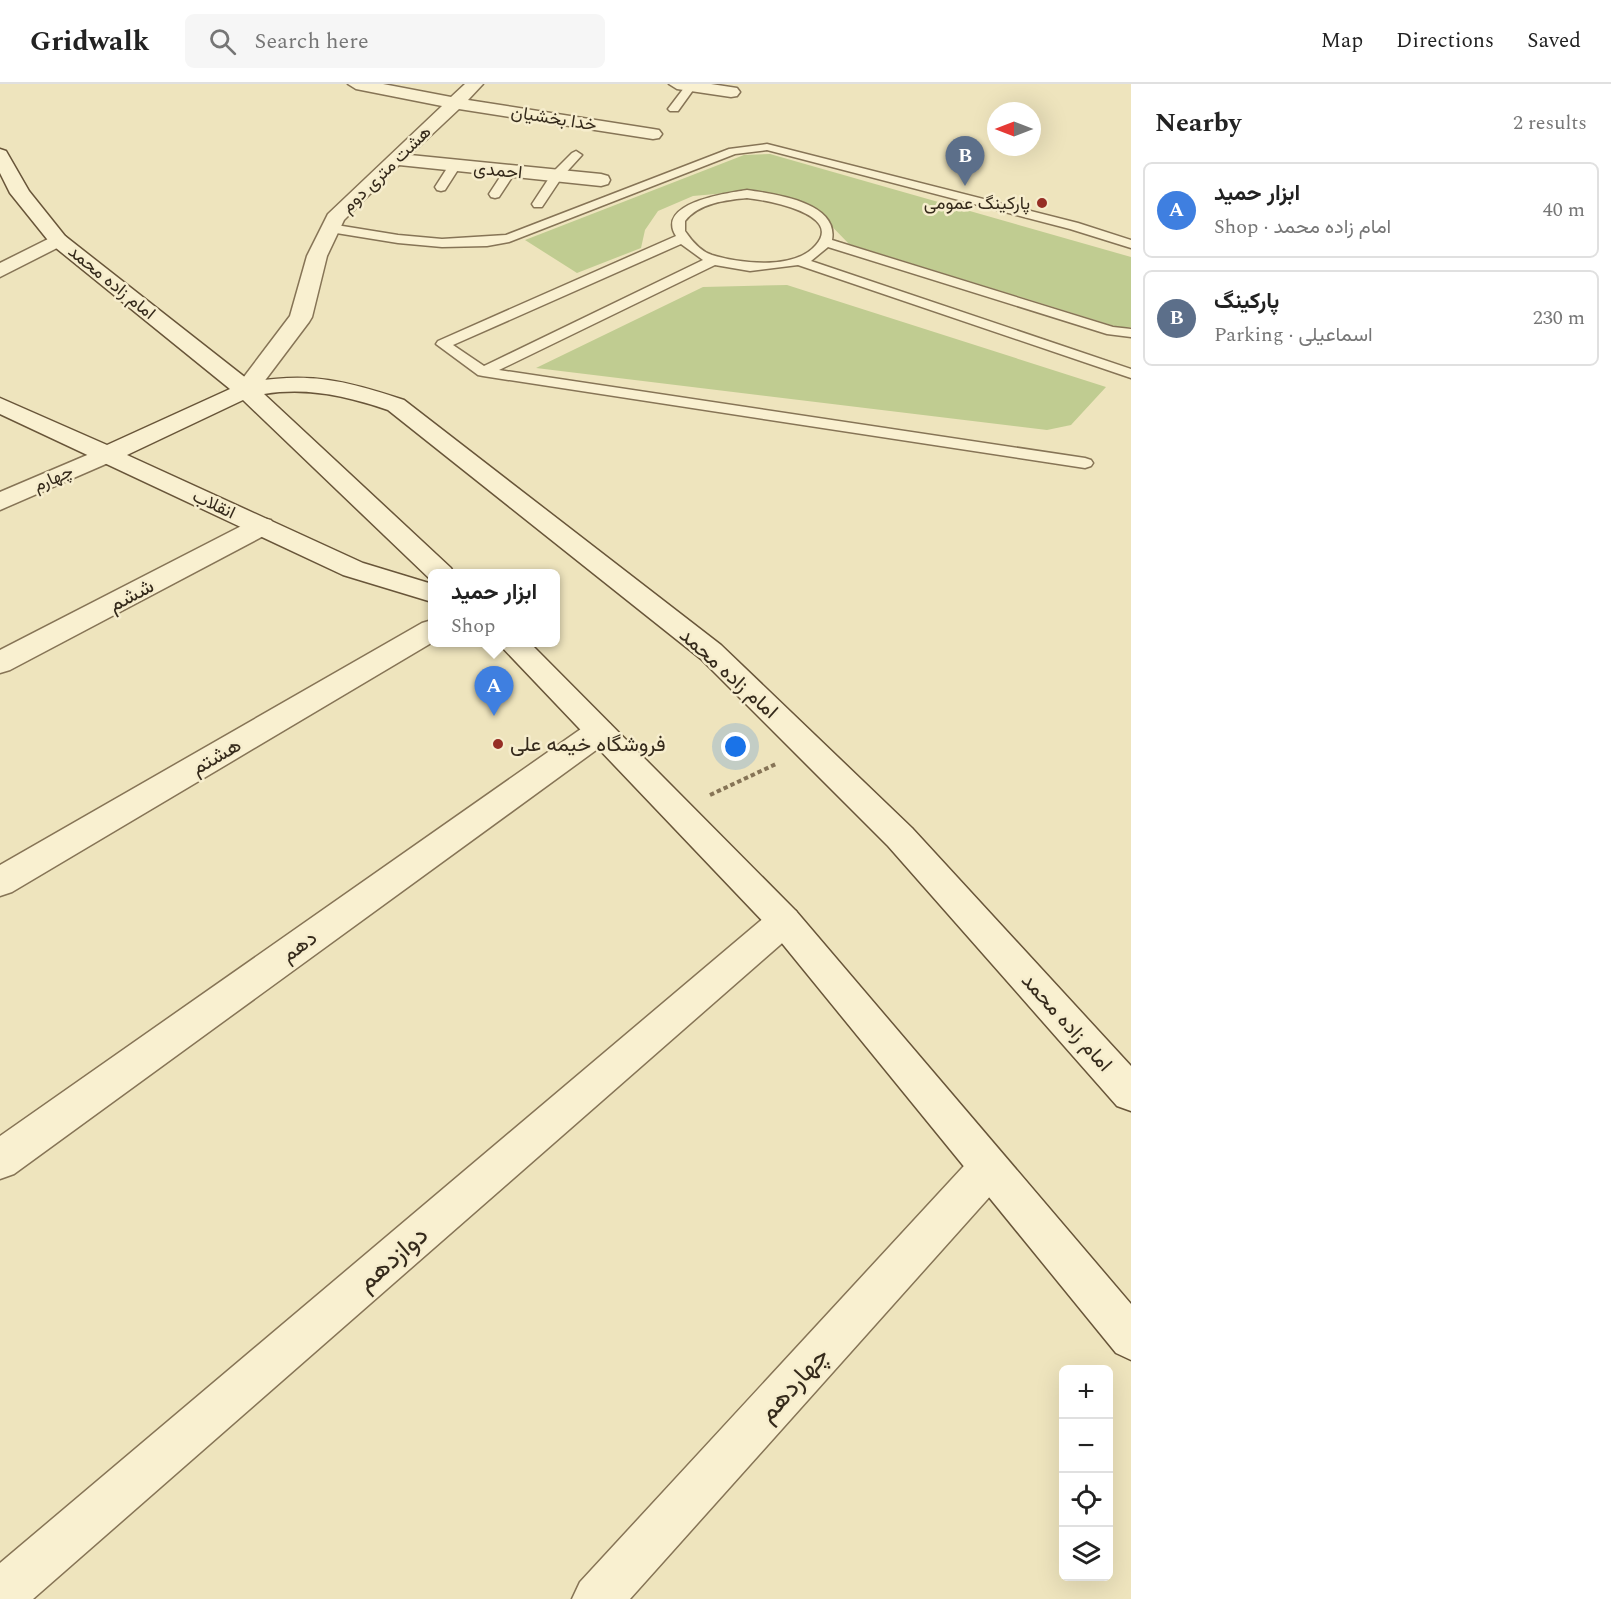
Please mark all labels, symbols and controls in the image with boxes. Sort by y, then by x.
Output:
search box [185,14,605,68]
text: Gridwalk [30,20,149,63]
icon: search [206,25,239,58]
text: Search here [254,25,369,58]
text: Map [1321,25,1363,57]
text: Directions [1396,25,1494,57]
text: Saved [1527,25,1581,57]
street label: خدا بخشیان [509,98,599,139]
north arrow [987,102,1041,156]
text: Nearby [1155,103,1241,143]
text: 2 results [1513,108,1587,138]
street label: هشت متری دوم [335,119,438,220]
pin: B [946,136,984,186]
street label: احمدی [472,155,524,186]
text: ابزار حمید [1214,177,1300,210]
place label: پارکینگ عمومی [924,190,1030,217]
text: A [1169,195,1184,225]
text: 40 m [1543,195,1585,225]
marker: پارکینگ عمومی [1035,196,1049,210]
text: Shop · امام زاده محمد [1214,212,1391,242]
street label: امام زاده محمد [62,239,161,326]
text: پارکینگ [1214,285,1279,318]
text: B [1169,303,1184,333]
text: 230 m [1533,303,1585,333]
text: Parking · اسماعیلی [1214,320,1373,350]
street label: چهارم [29,458,78,499]
street label: انقلاب [188,483,240,526]
popup [428,569,560,647]
street label: ششم [103,571,160,621]
text: ابزار حمید [451,576,537,609]
text: Shop [451,611,495,641]
street label: امام زاده محمد [672,620,785,727]
pin: A [474,666,514,716]
place label: فروشگاه خیمه علی [510,729,666,761]
street label: هشتم [185,730,248,784]
your location [721,732,750,761]
marker: فروشگاه خیمه علی [491,737,505,751]
street label: دهم [275,923,324,971]
street label: امام زاده محمد [1013,966,1120,1079]
street label: دوازدهم [348,1216,437,1301]
street label: چهاردهم [748,1337,839,1432]
map controls [1059,1365,1113,1581]
button: + [1059,1365,1113,1419]
button: − [1059,1419,1113,1473]
button: locate [1059,1473,1113,1527]
button: layers [1059,1527,1113,1581]

